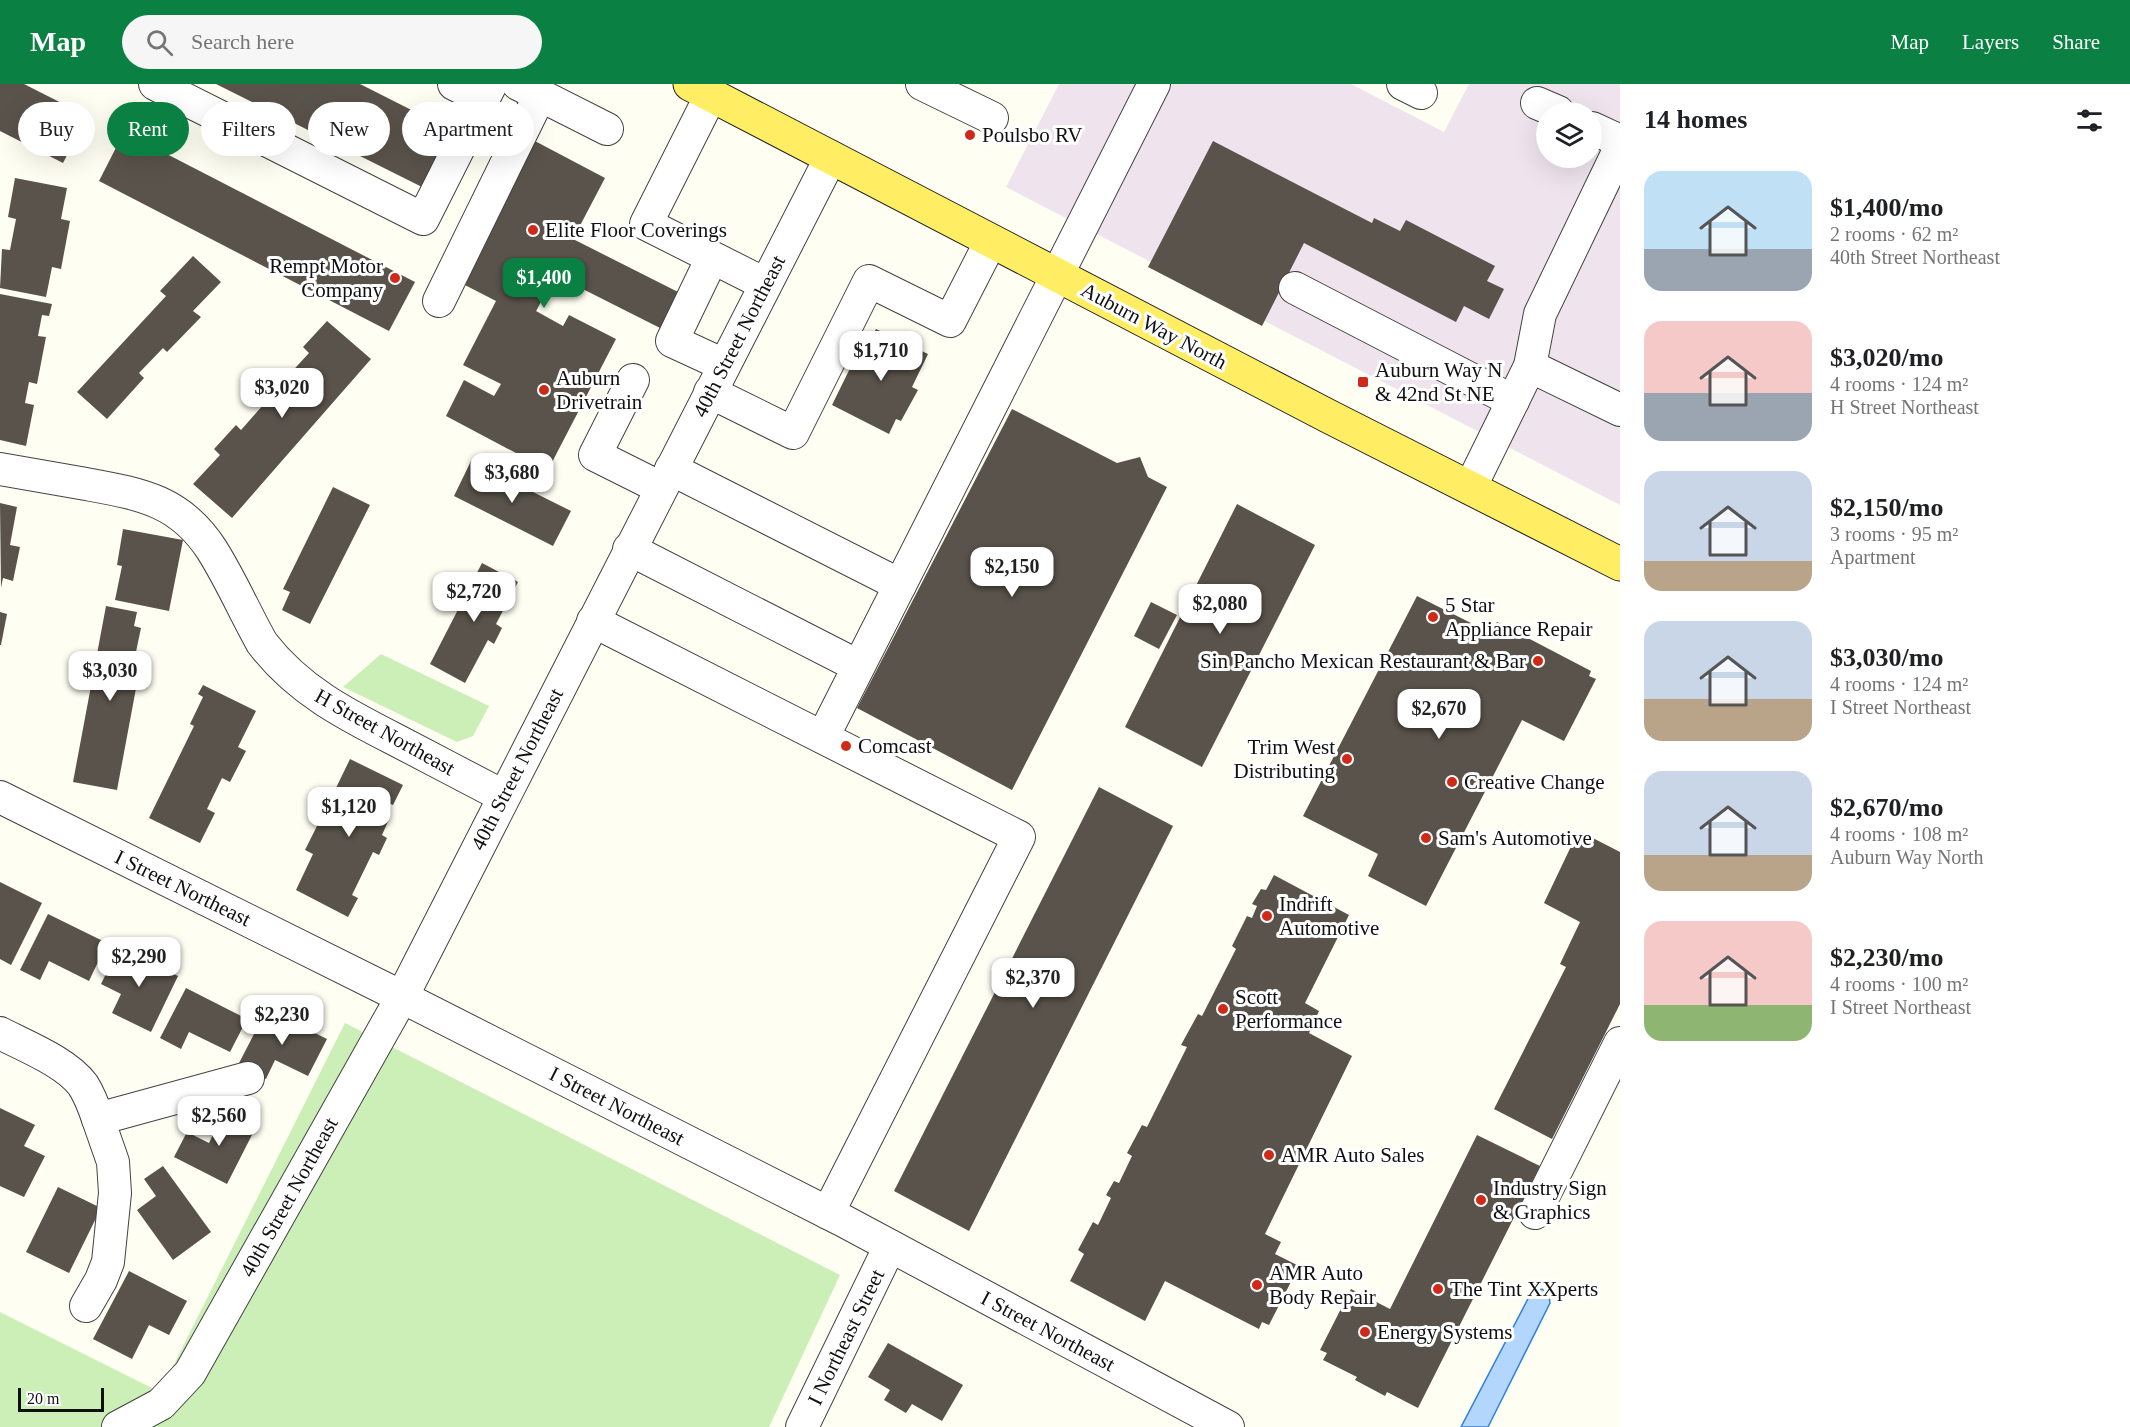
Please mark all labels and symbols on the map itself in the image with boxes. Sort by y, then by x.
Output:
place label: Poulsbo RV [982,123,1082,147]
marker: Poulsbo RV [963,128,977,142]
place label: Elite Floor Coverings [545,218,727,242]
marker: Elite Floor Coverings [526,223,540,237]
street label: 40th Street Northeast [688,251,790,421]
place label: Rempt Motor Company [269,254,383,302]
pin: $1,400 [495,258,593,309]
marker: Rempt Motor Company [388,271,402,285]
street label: Auburn Way North [1077,278,1231,375]
pin: $1,710 [832,331,930,382]
place label: Auburn Way N & 42nd St NE [1375,358,1502,406]
place label: Auburn Drivetrain [556,366,643,414]
pin: $3,020 [233,368,331,419]
marker: Auburn Way N & 42nd St NE [1356,375,1370,389]
marker: Auburn Drivetrain [537,383,551,397]
pin: $3,680 [463,453,561,504]
pin: $2,150 [963,547,1061,598]
pin: $2,720 [425,572,523,623]
pin: $2,080 [1171,584,1269,635]
place label: 5 Star Appliance Repair [1445,593,1593,641]
marker: 5 Star Appliance Repair [1426,610,1440,624]
place label: Sin Pancho Mexican Restaurant & Bar [1200,649,1526,673]
pin: $3,030 [61,651,159,702]
marker: Sin Pancho Mexican Restaurant & Bar [1531,654,1545,668]
street label: H Street Northeast [311,684,459,780]
street label: 40th Street Northeast [466,684,568,854]
pin: $2,670 [1390,689,1488,740]
place label: Comcast [858,734,932,758]
place label: Trim West Distributing [1233,735,1335,783]
marker: Comcast [839,739,853,753]
marker: Trim West Distributing [1340,752,1354,766]
place label: Creative Change [1464,770,1605,794]
marker: Creative Change [1445,775,1459,789]
pin: $1,120 [300,787,398,838]
place label: Sam's Automotive [1438,826,1592,850]
marker: Sam's Automotive [1419,831,1433,845]
street label: I Street Northeast [111,845,255,931]
place label: Indrift Automotive [1279,892,1379,940]
marker: Indrift Automotive [1260,909,1274,923]
pin: $2,290 [90,937,188,988]
pin: $2,370 [984,958,1082,1009]
place label: Scott Performance [1235,985,1342,1033]
pin: $2,230 [233,995,331,1046]
marker: Scott Performance [1216,1002,1230,1016]
street label: I Street Northeast [546,1062,689,1150]
pin: $2,560 [170,1096,268,1147]
street label: 40th Street Northeast [235,1113,343,1281]
place label: AMR Auto Sales [1281,1143,1425,1167]
marker: AMR Auto Sales [1262,1148,1276,1162]
place label: Industry Sign & Graphics [1493,1176,1607,1224]
marker: Industry Sign & Graphics [1474,1193,1488,1207]
place label: AMR Auto Body Repair [1269,1261,1376,1309]
street label: I Northeast Street [803,1265,889,1409]
place label: The Tint XXperts [1450,1277,1598,1301]
marker: AMR Auto Body Repair [1250,1278,1264,1292]
marker: The Tint XXperts [1431,1282,1445,1296]
street label: I Street Northeast [977,1286,1119,1376]
place label: Energy Systems [1377,1320,1513,1344]
marker: Energy Systems [1358,1325,1372,1339]
scale bar [18,1385,104,1412]

